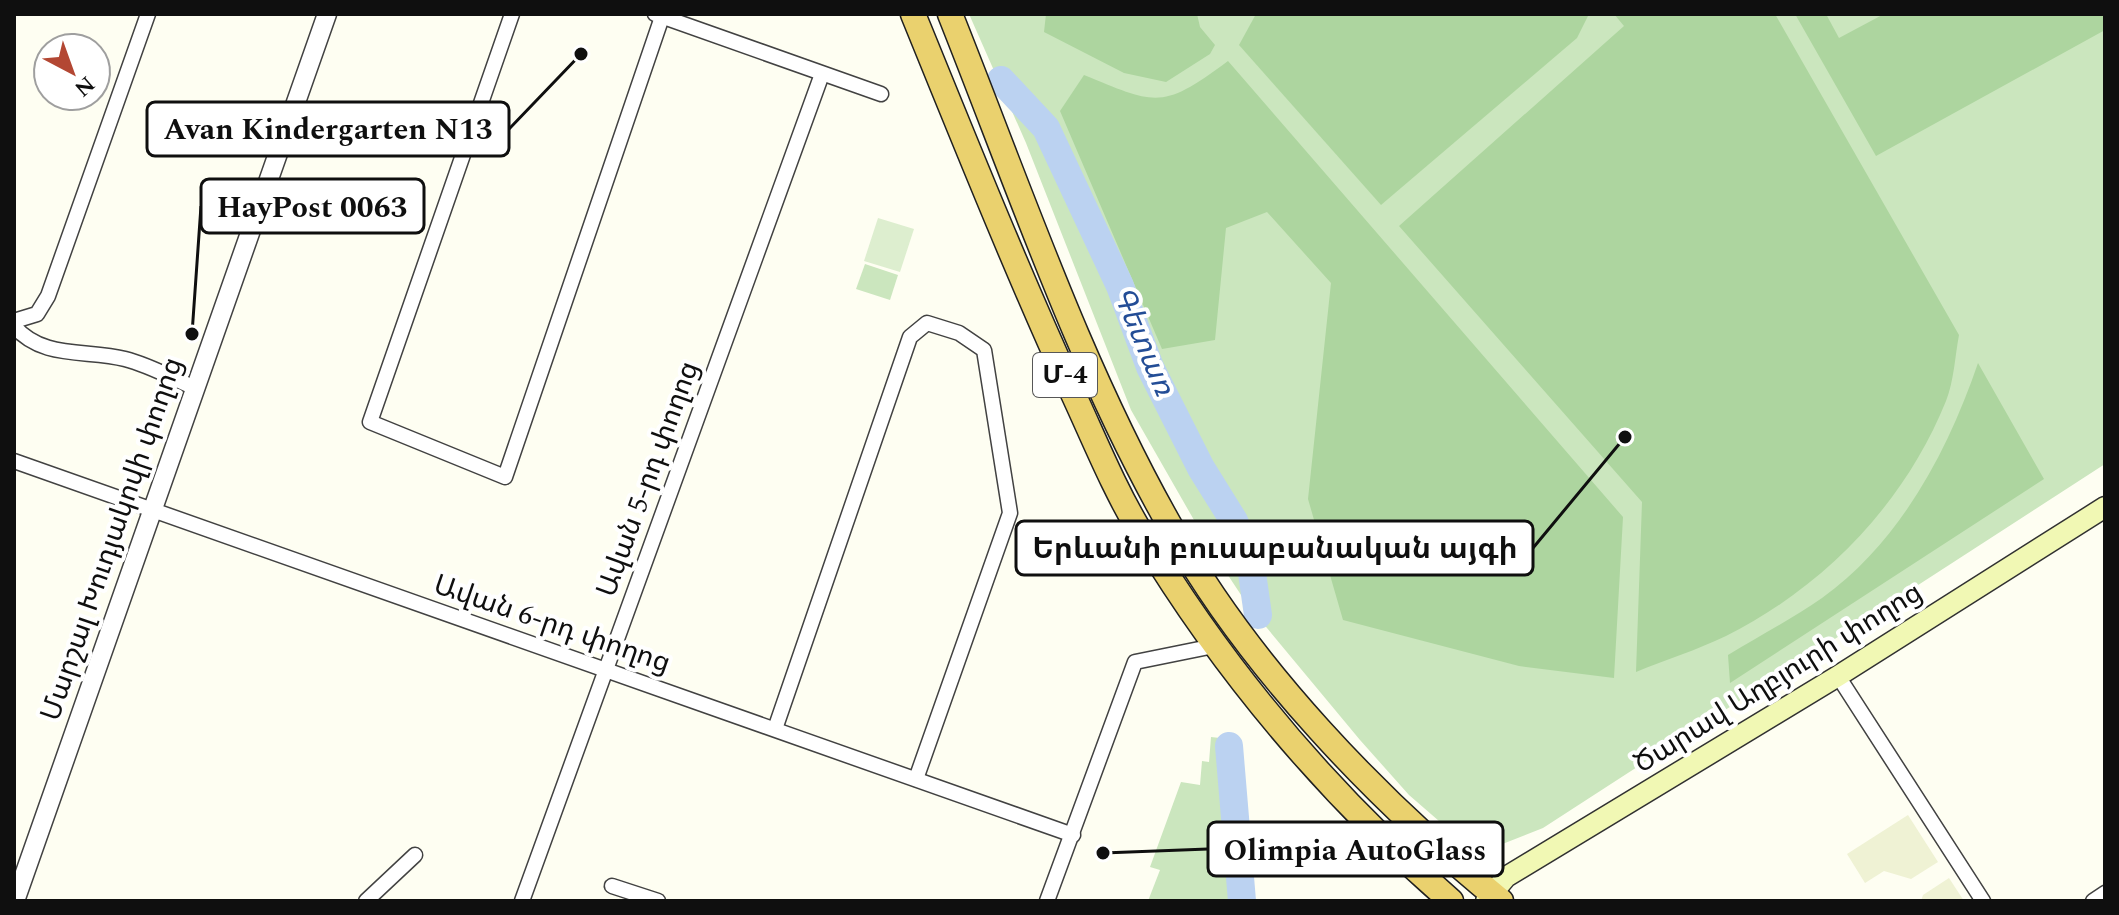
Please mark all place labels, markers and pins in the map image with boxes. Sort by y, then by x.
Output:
callout: Avan Kindergarten N13 [147,102,509,156]
callout: HayPost 0063 [201,179,424,233]
callout: Երևանի բուսաբանական այգի [1016,521,1533,575]
callout: Olimpia AutoGlass [1208,822,1503,876]

